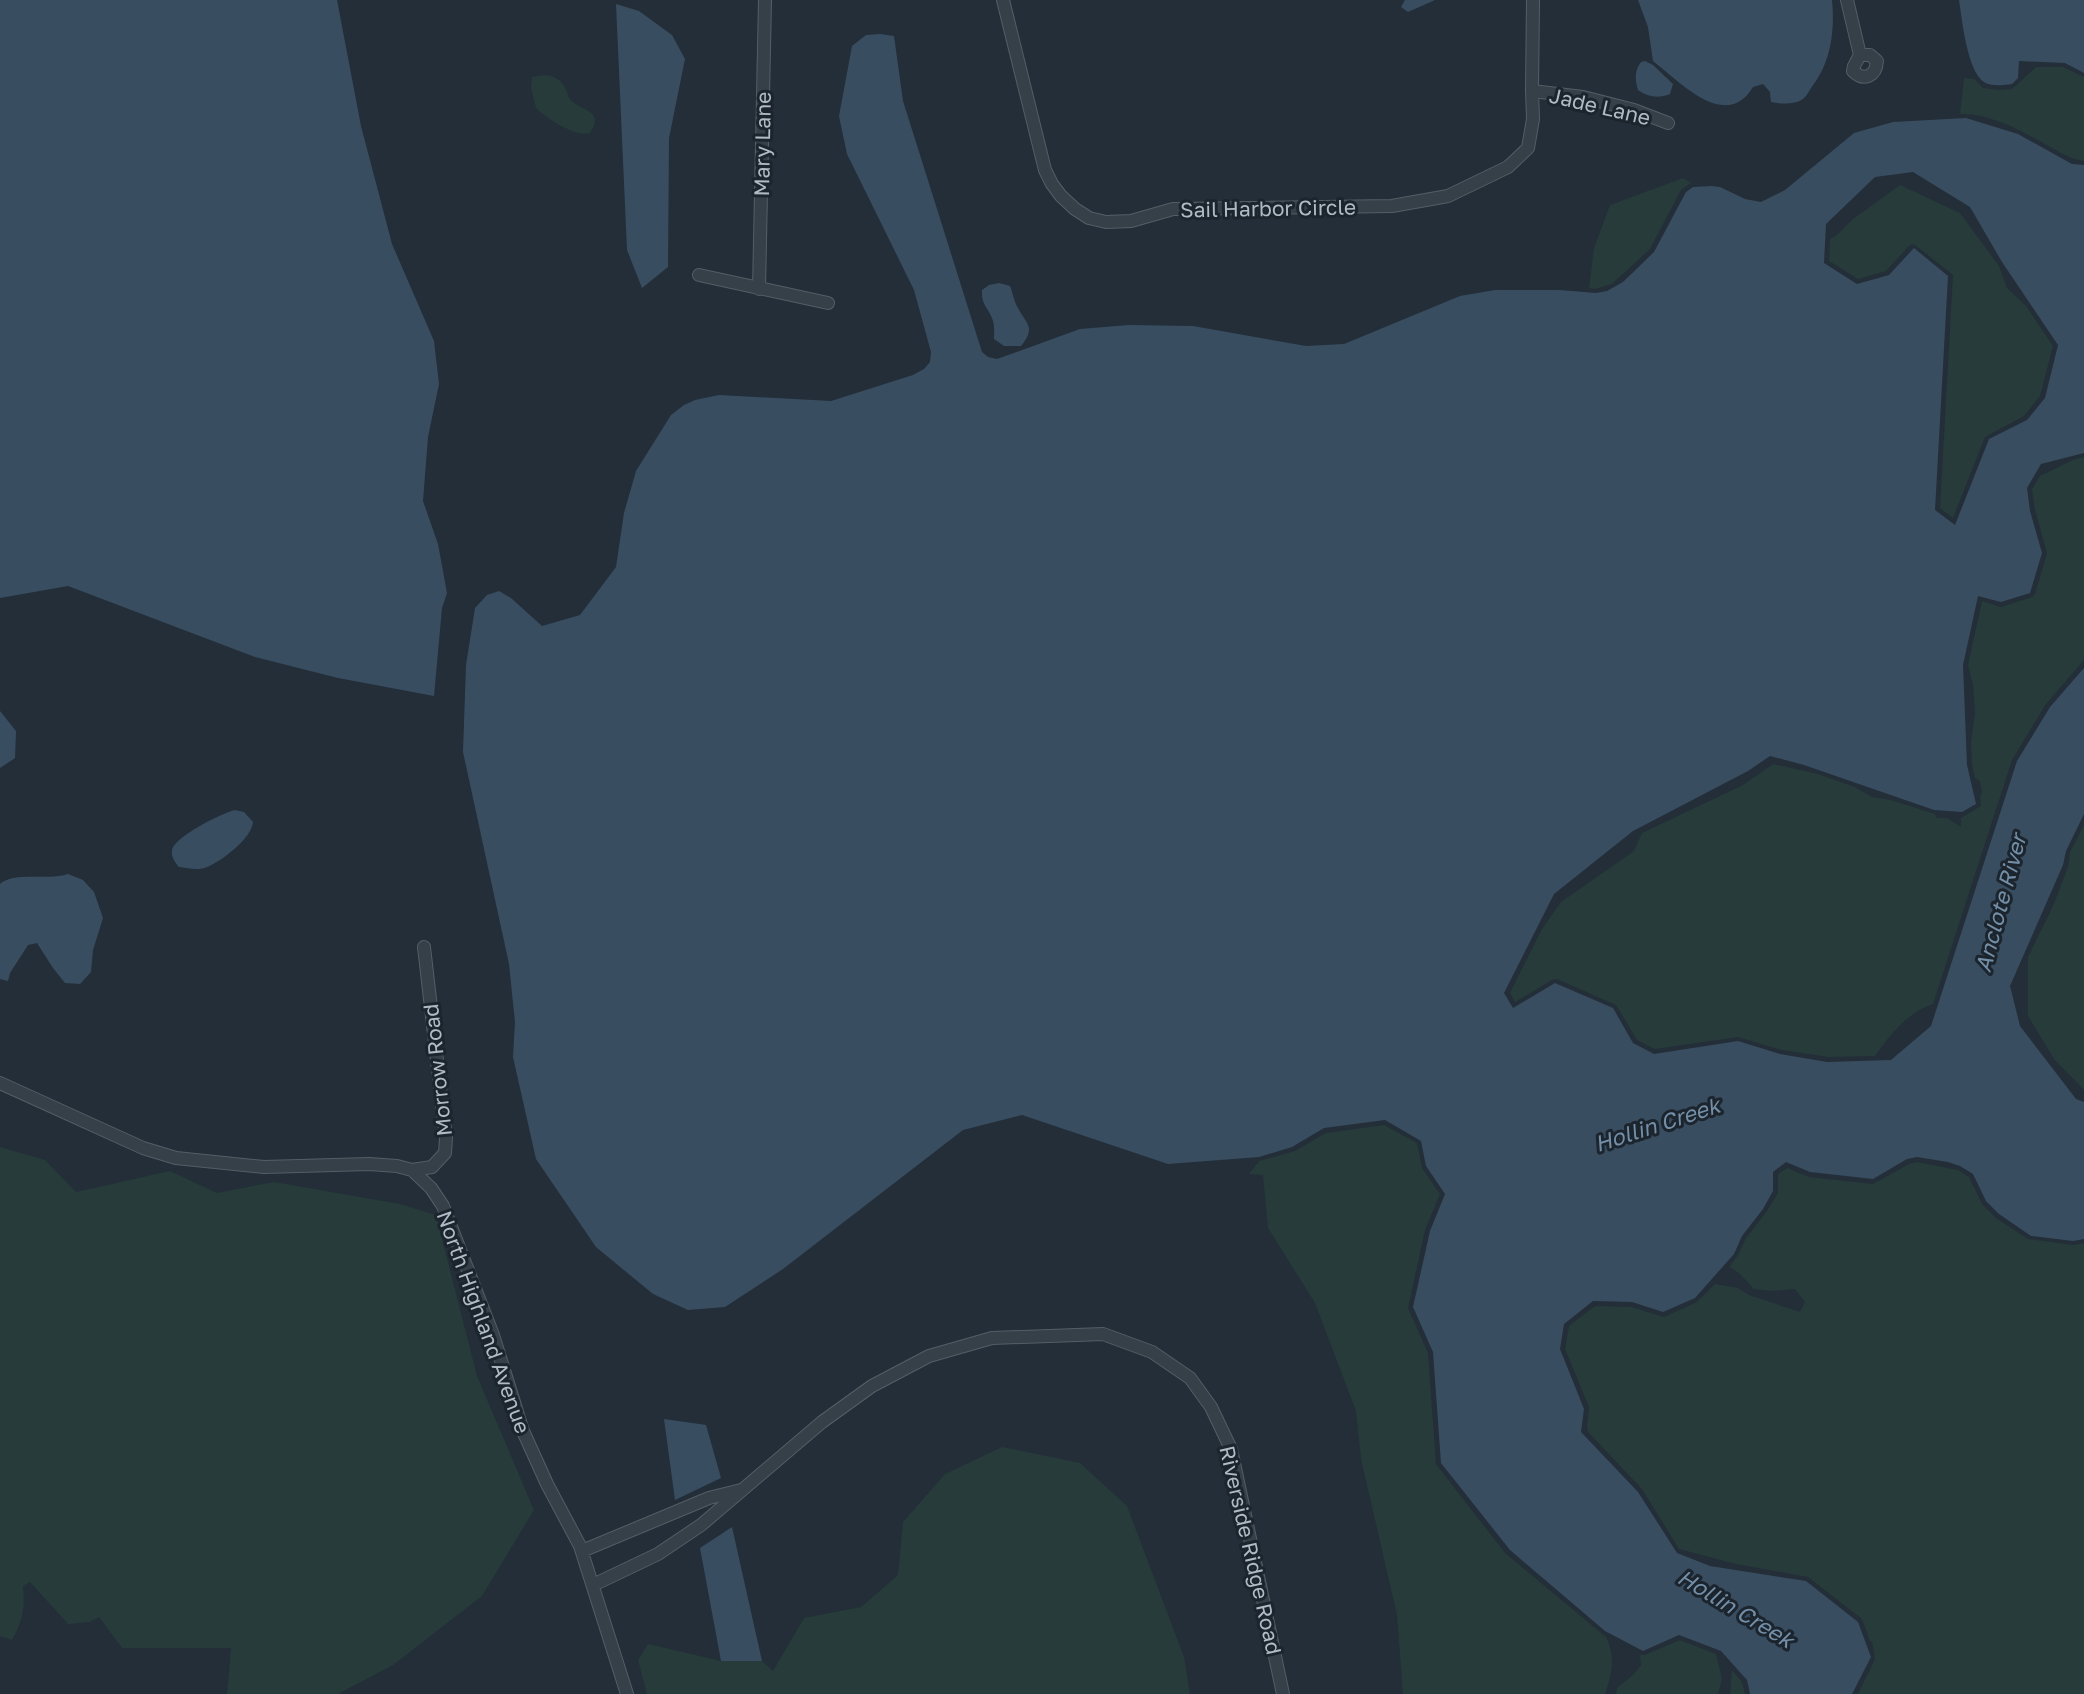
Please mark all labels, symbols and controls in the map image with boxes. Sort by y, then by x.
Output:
street label: Jade Lane [1547,82,1653,130]
street label: Mary Lane [748,91,776,197]
street label: Sail Harbor Circle [1180,193,1356,223]
water label: Anclote River [1969,828,2032,975]
street label: Morrow Road [417,1003,457,1137]
water label: Hollin Creek [1591,1090,1726,1157]
street label: North Highland Avenue [432,1207,536,1437]
street label: Riverside Ridge Road [1214,1443,1288,1657]
water label: Hollin Creek [1673,1563,1801,1654]

